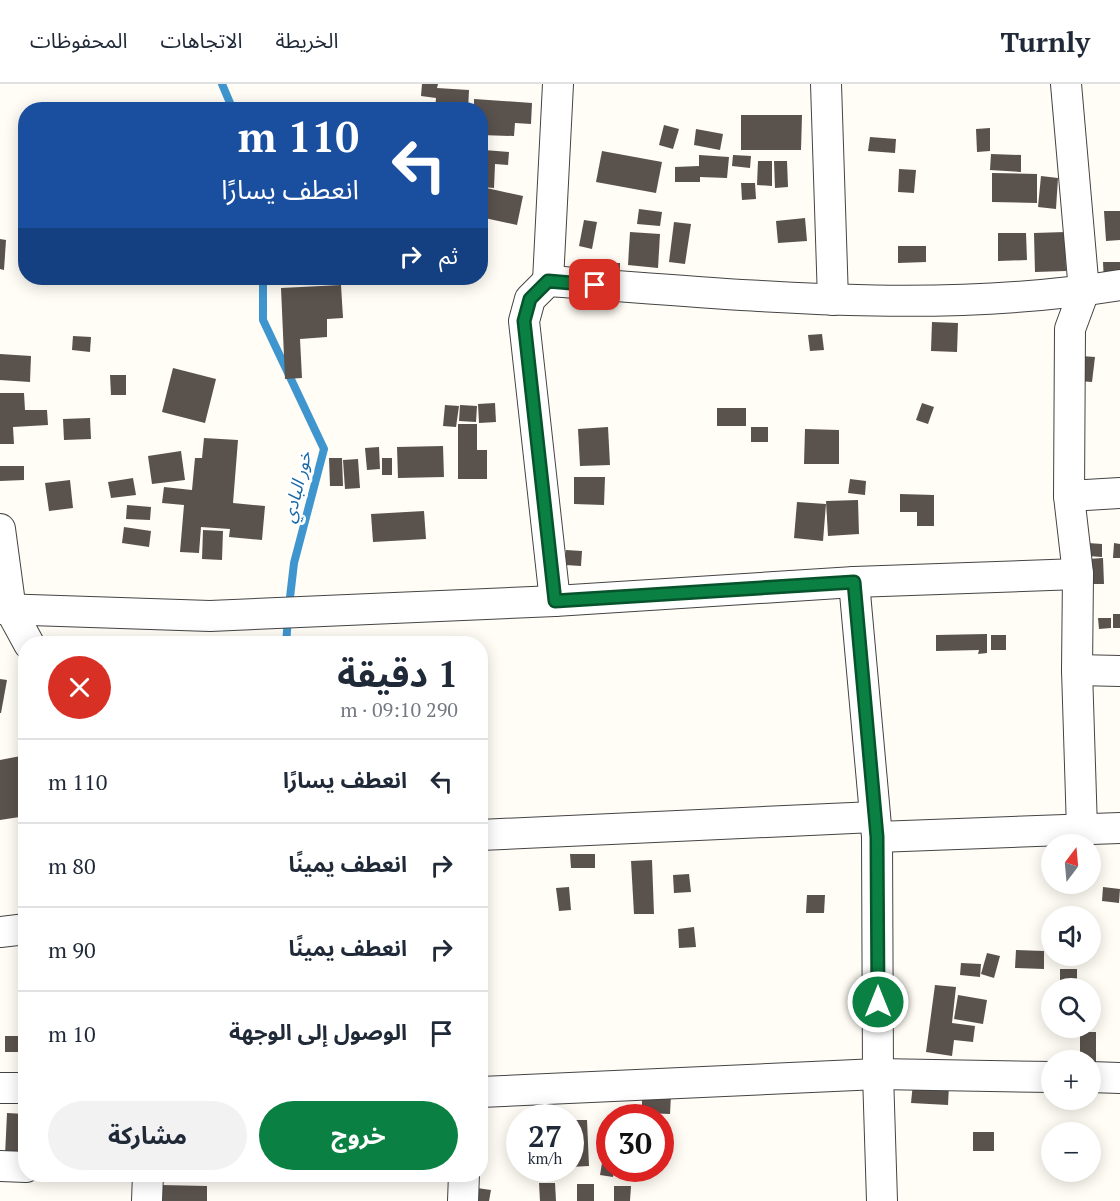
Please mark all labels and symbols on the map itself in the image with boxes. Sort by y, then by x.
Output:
pin [569,259,620,310]
water label: خور البادي [276,448,320,526]
north arrow [1041,834,1101,894]
position arrow [846,970,910,1034]
speed limit sign: 30 [596,1104,674,1182]

